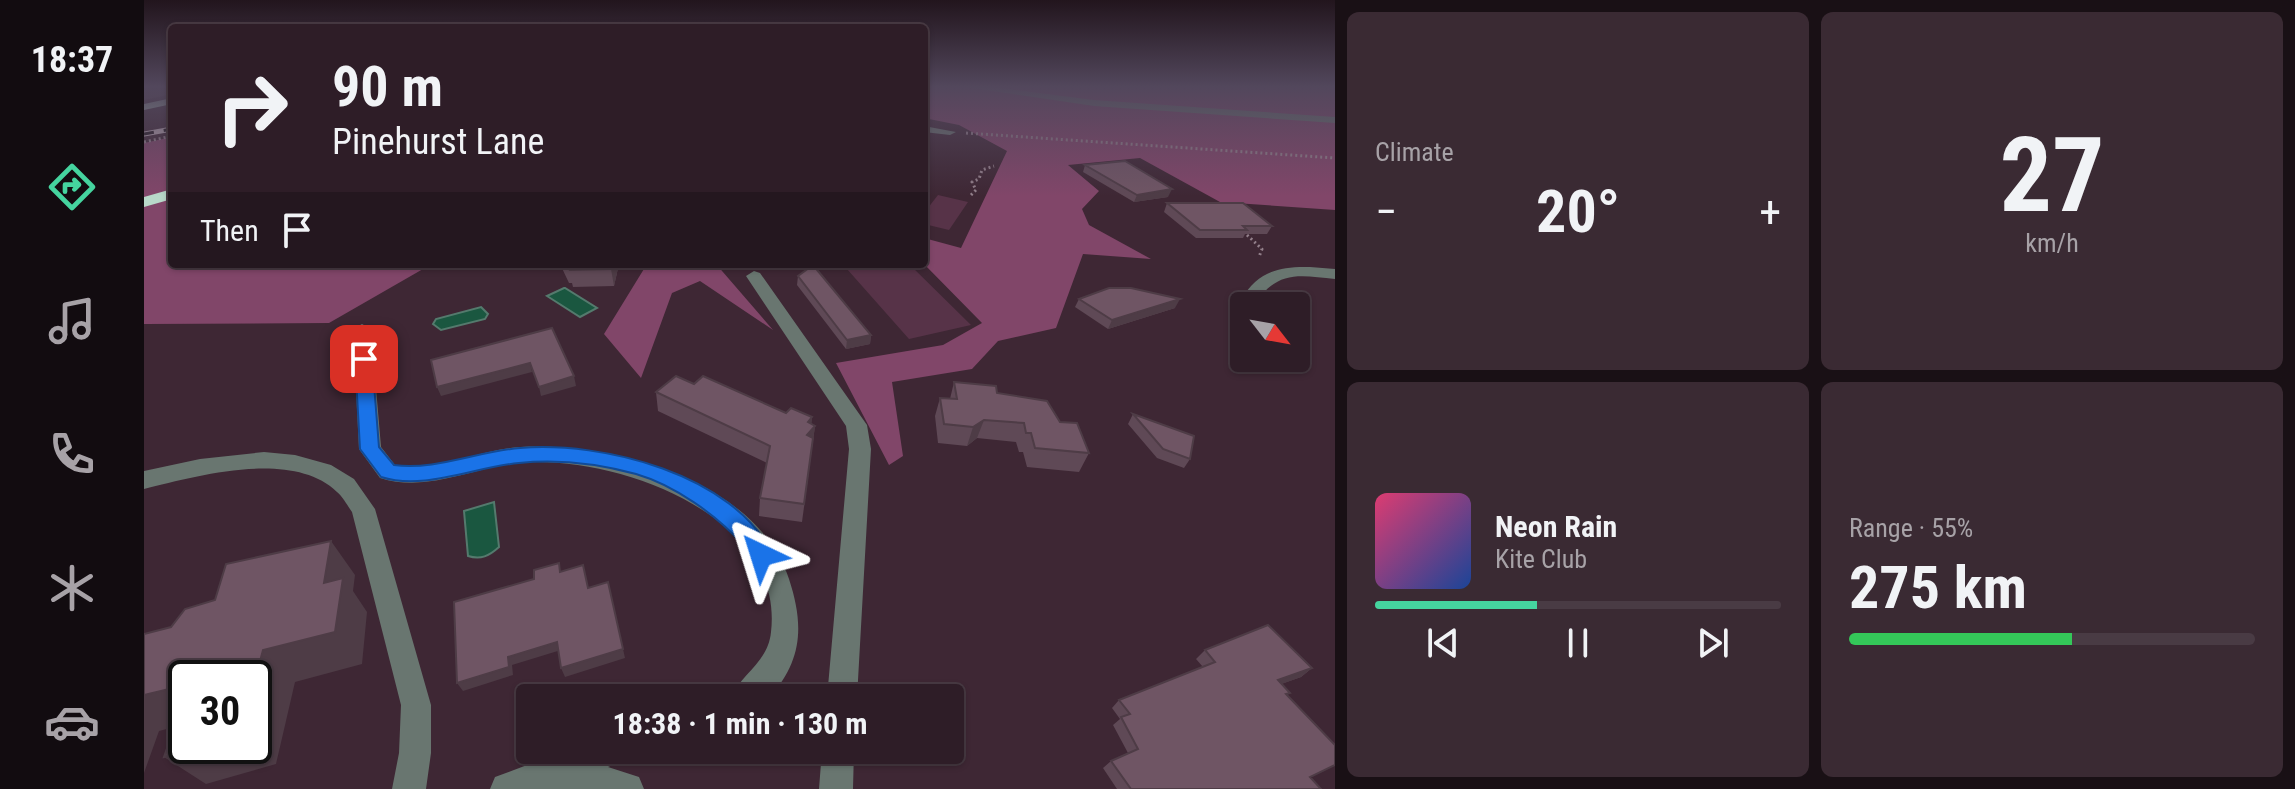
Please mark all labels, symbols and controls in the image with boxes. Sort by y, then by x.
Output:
text: 18:37 [31,39,113,81]
text: 90 m [332,54,443,120]
icon: right [200,56,304,160]
text: 27 [1999,115,2105,236]
text: Pinehurst Lane [332,121,544,163]
text: Climate [1375,137,1454,167]
icon: directions [44,159,100,215]
text: 20° [1536,176,1620,247]
text: − [1375,186,1397,238]
text: + [1759,186,1781,238]
icon: arrive [275,208,319,252]
text: Then [200,213,259,248]
text: km/h [2025,228,2079,258]
north arrow [1230,292,1310,372]
map controls [1230,292,1310,372]
icon: music [44,293,100,349]
pin [330,325,398,393]
icon: arrive [342,337,386,381]
icon: phone [44,426,100,482]
text: Neon Rain [1495,509,1617,544]
position arrow [719,513,803,597]
text: Range · 55% [1849,513,1973,543]
text: Kite Club [1495,544,1587,574]
text: 275 km [1849,552,2027,623]
icon: climate [44,560,100,616]
icon: previous [1421,621,1465,665]
icon: pause [1556,621,1600,665]
icon: next [1691,621,1735,665]
speed limit sign: 30 [168,660,272,764]
icon: car [44,694,100,750]
text: 18:38 · 1 min · 130 m [613,706,867,741]

